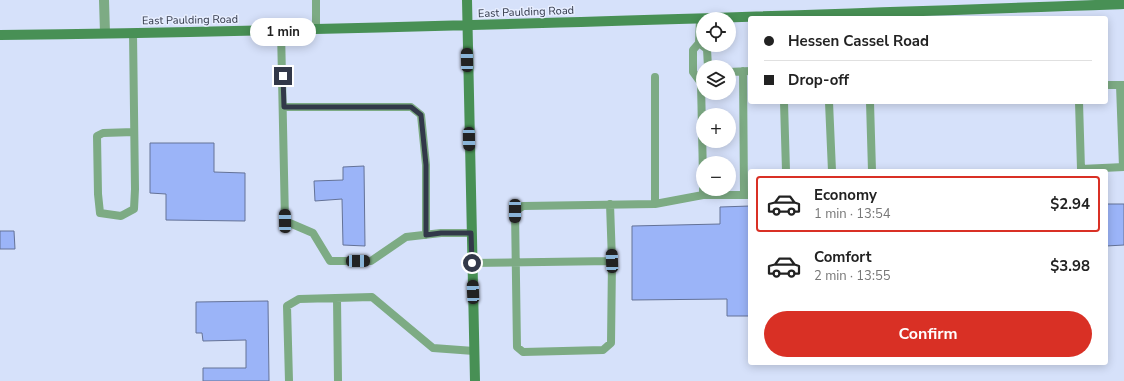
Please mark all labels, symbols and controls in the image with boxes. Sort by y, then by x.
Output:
street label: East Paulding Road [478,3,574,21]
street label: East Paulding Road [142,12,238,28]
map controls [696,12,736,196]
button: locate [696,12,736,52]
callout: 1 min [250,18,316,46]
text: 1 min [266,23,300,41]
text: Hessen Cassel Road [788,31,929,51]
car [461,48,473,72]
button: layers [696,60,736,100]
route end [274,67,292,85]
text: Drop-off [788,70,849,90]
button: + [696,108,736,148]
car [463,127,475,151]
button: − [696,156,736,196]
text: Economy [814,185,877,205]
icon: car [766,186,802,222]
text: $2.94 [1050,194,1090,214]
car [509,199,521,223]
text: 1 min · 13:54 [814,205,890,223]
car [279,209,291,233]
text: Comfort [814,247,871,267]
icon: car [766,248,802,284]
car [606,249,618,273]
route start [463,254,481,272]
car [346,255,370,267]
text: $3.98 [1050,256,1090,276]
text: 2 min · 13:55 [814,267,890,285]
car [467,280,479,304]
button: Confirm [764,311,1092,357]

